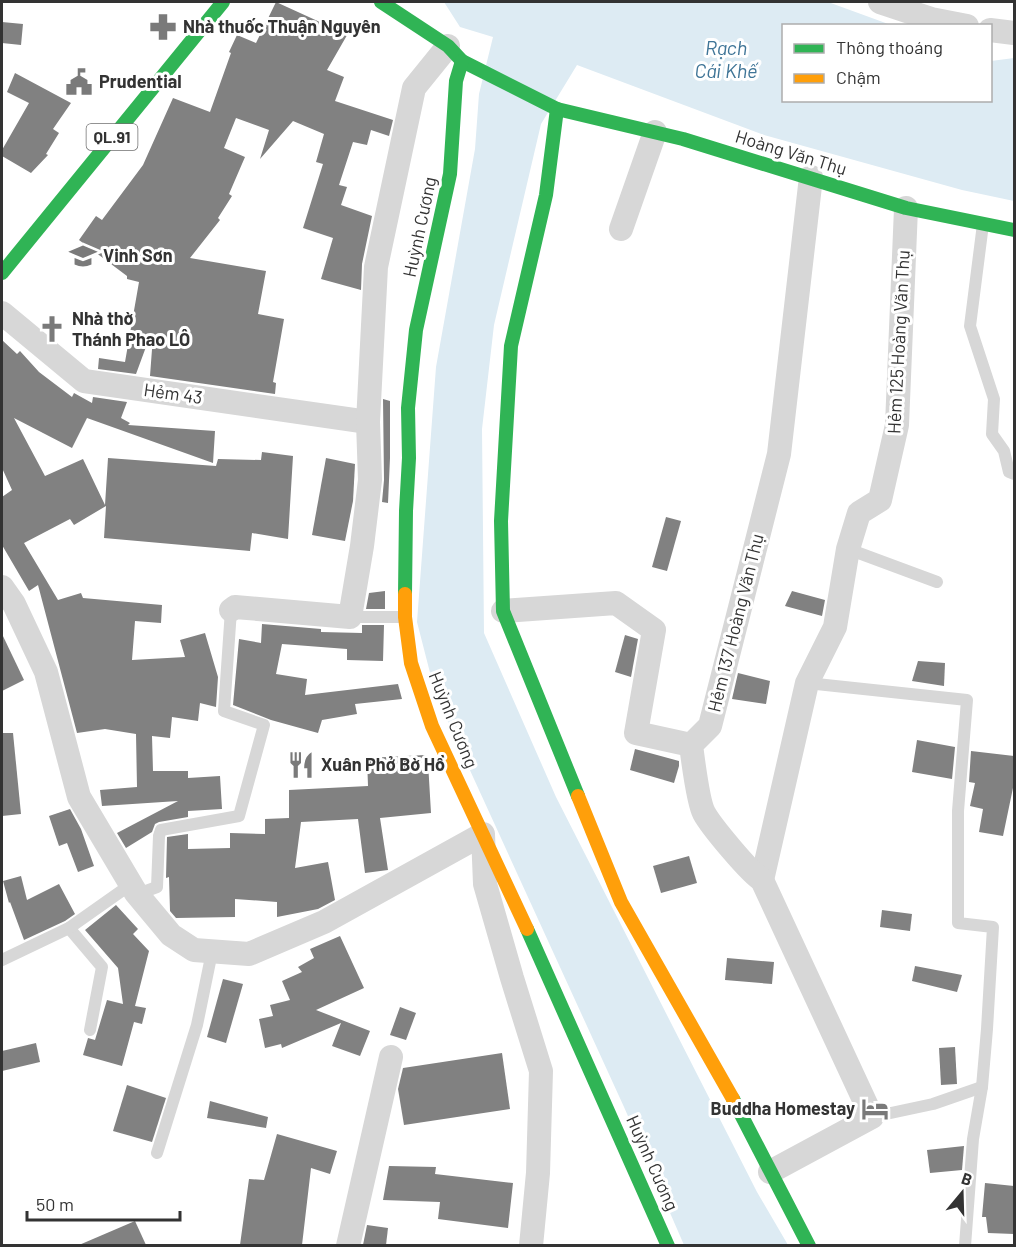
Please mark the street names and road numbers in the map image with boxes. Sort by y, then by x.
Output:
road number: QL.91 [86,124,138,150]
street label: Hoàng Văn Thụ [733,125,850,179]
street label: Huỳnh Cương [398,174,440,279]
street label: Hẻm 125 Hoàng Văn Thụ [882,249,914,435]
street label: Hẻm 43 [142,378,204,408]
street label: Hẻm 137 Hoàng Văn Thụ [702,531,768,714]
street label: Huỳnh Cương [425,668,483,771]
street label: Huỳnh Cương [622,1111,684,1214]

